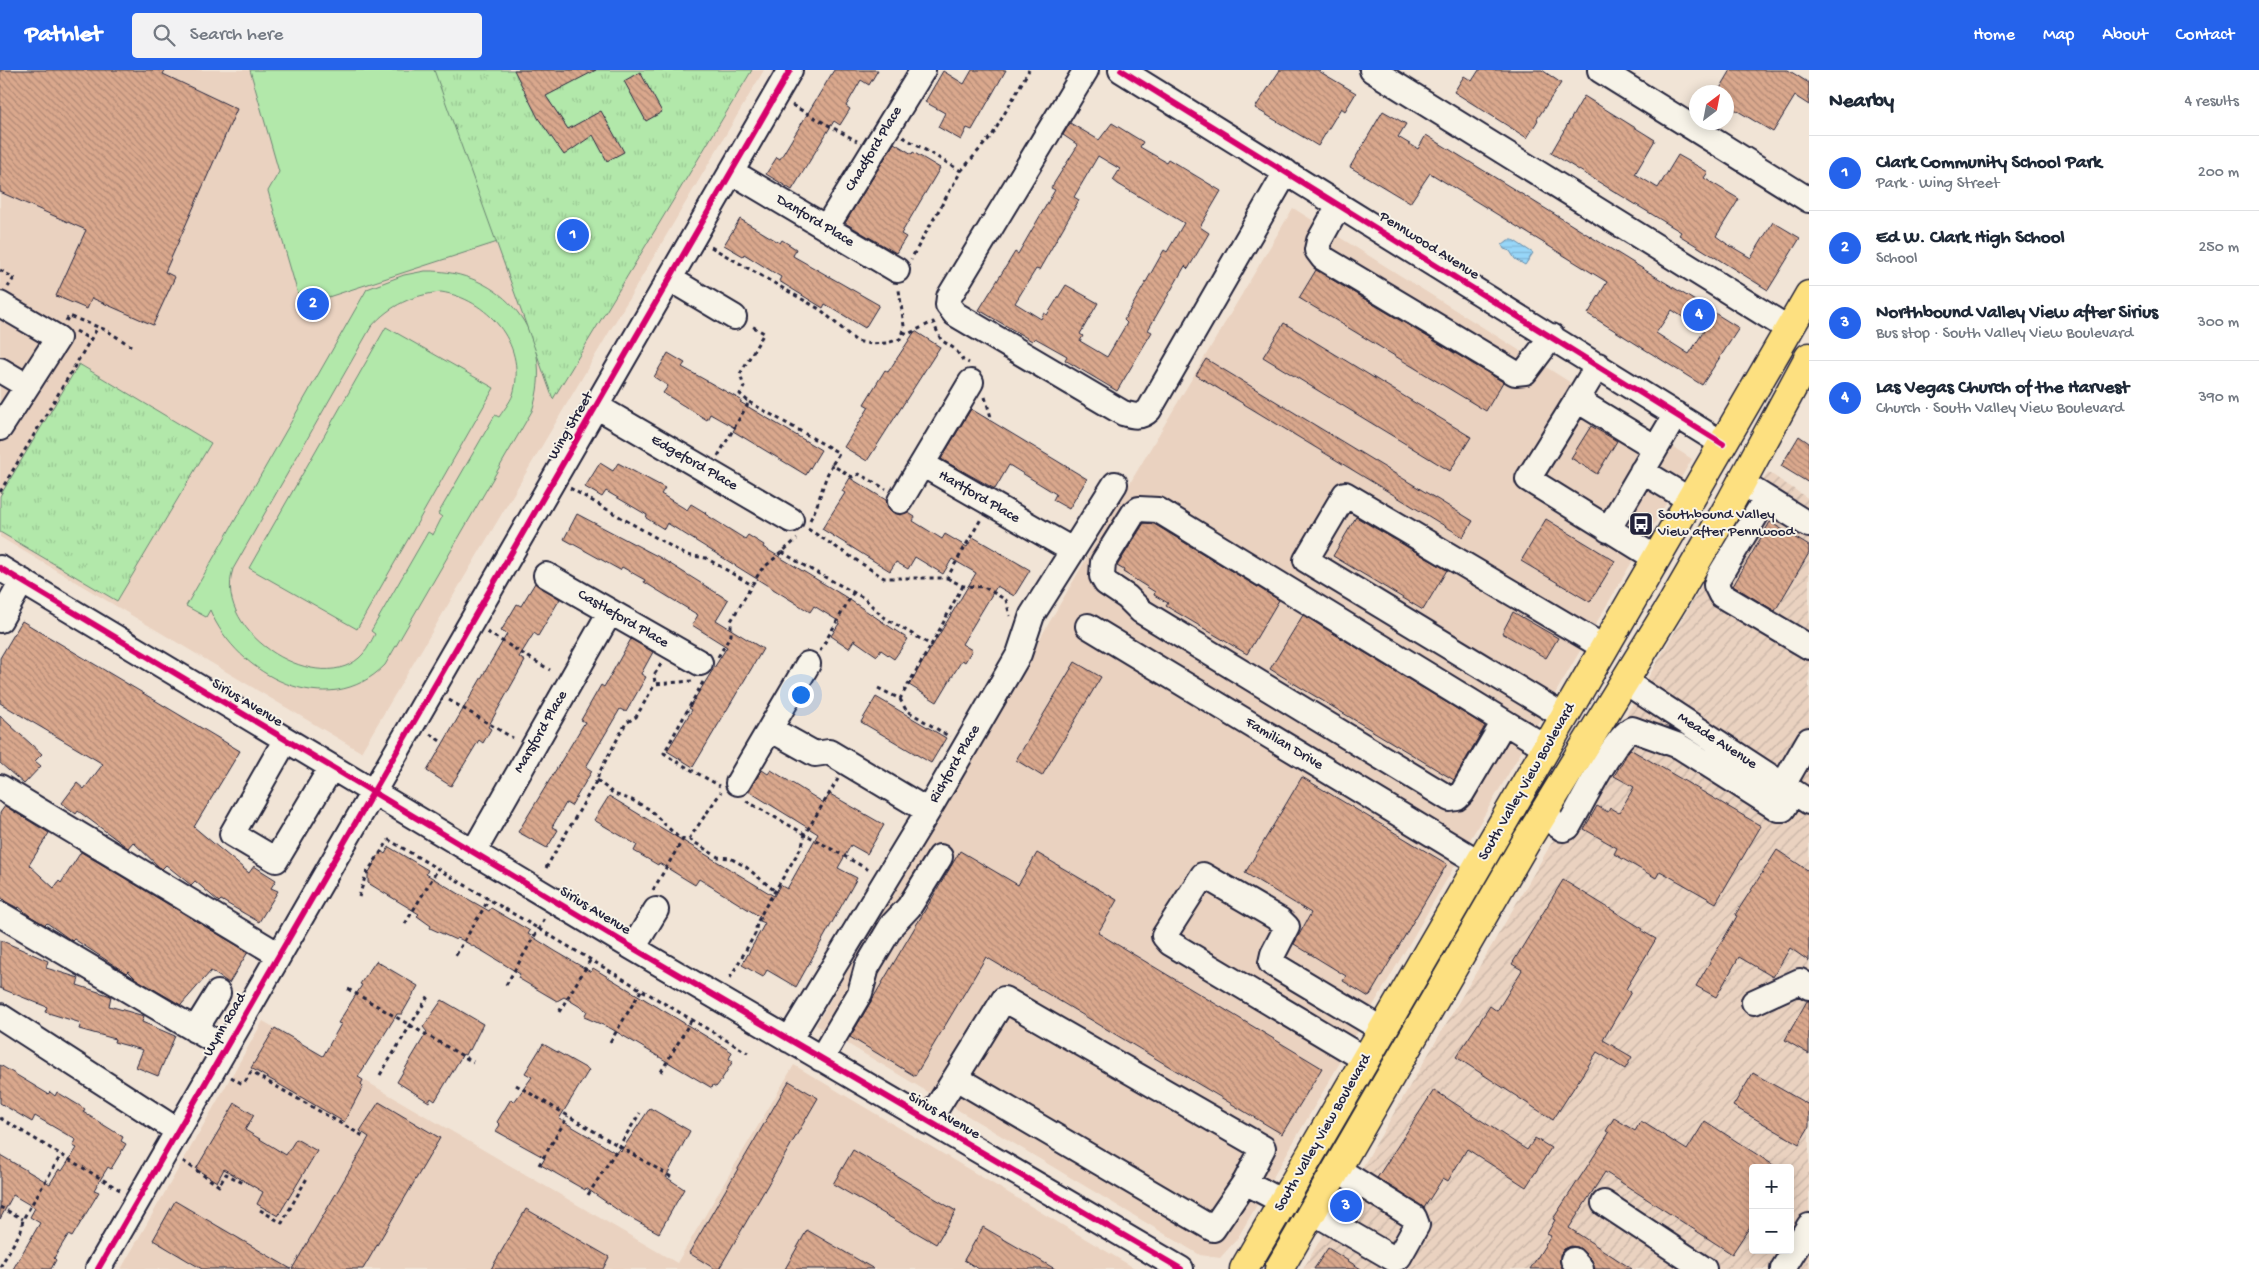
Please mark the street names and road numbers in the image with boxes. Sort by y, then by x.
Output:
street label: Chadford Place [842,103,907,195]
street label: Danford Place [772,190,858,252]
street label: Pennwood Avenue [1375,207,1483,284]
street label: Wing Street [544,387,599,463]
street label: Edgeford Place [647,431,741,495]
street label: Hartford Place [935,466,1023,528]
street label: Castleford Place [574,586,672,652]
street label: Sirius Avenue [208,675,286,731]
street label: Marsford Place [510,687,572,776]
street label: South Valley View Boulevard [1475,699,1580,864]
street label: Meade Avenue [1674,708,1761,774]
street label: Familian Drive [1241,713,1327,775]
street label: Richford Place [925,722,985,806]
street label: Sirius Avenue [556,883,634,939]
street label: Wynn Road [200,989,251,1060]
street label: South Valley View Boulevard [1271,1050,1376,1215]
street label: Sirius Avenue [905,1088,983,1144]

